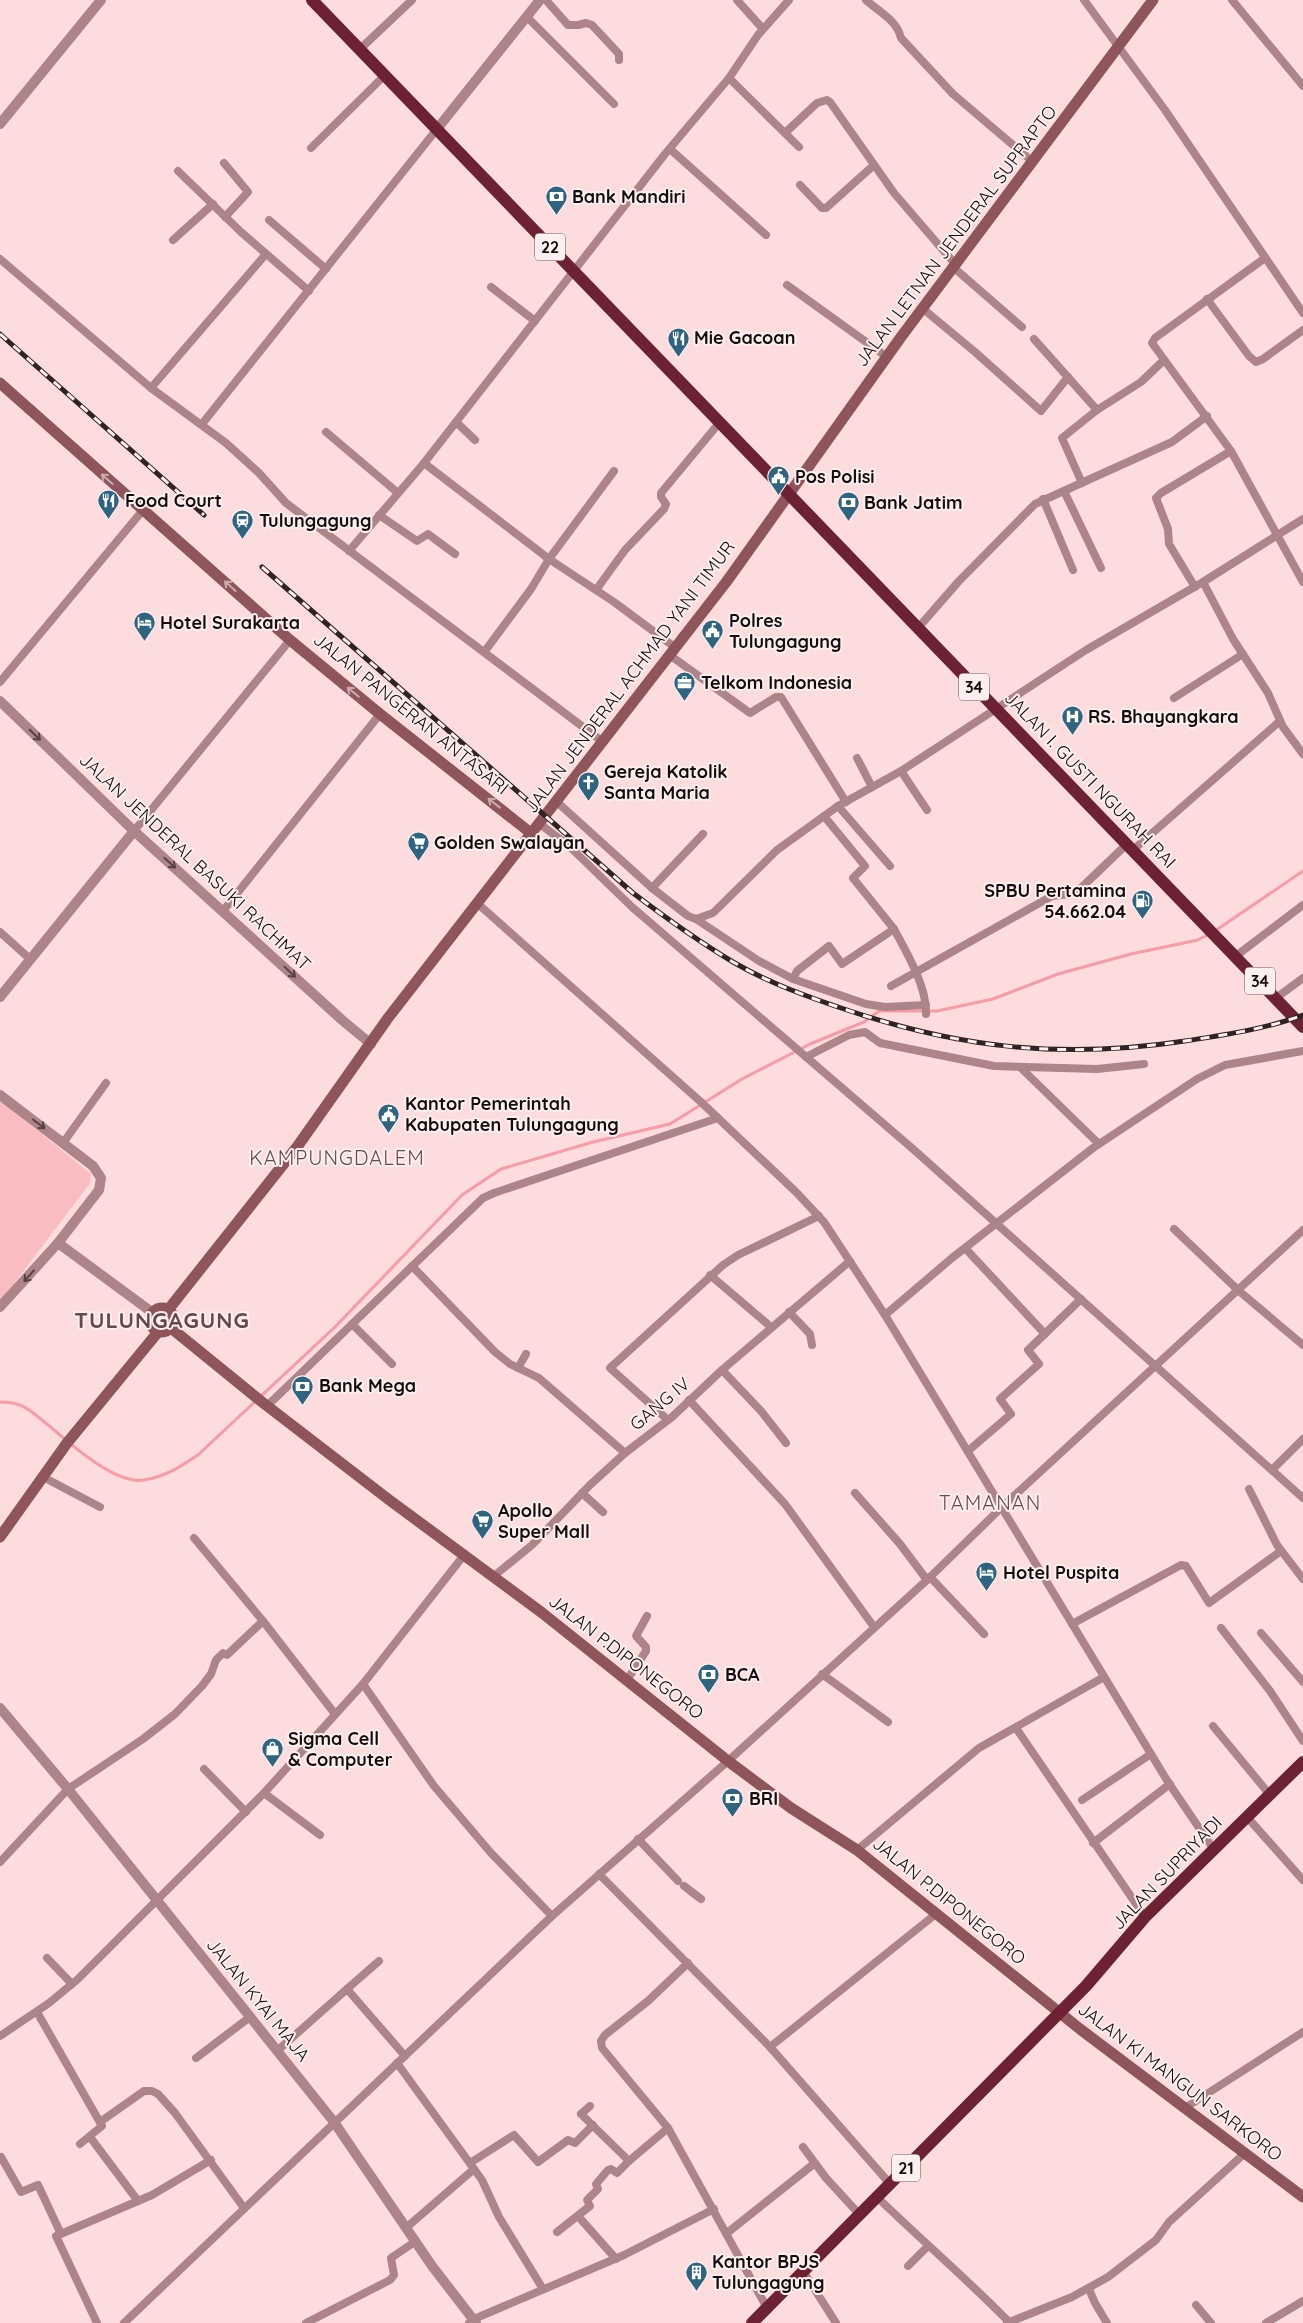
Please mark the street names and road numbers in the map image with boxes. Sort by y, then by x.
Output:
street label: JALAN LETNAN JENDERAL SUPRAPTO [850,100,1062,371]
road number: 22 [535,233,565,260]
street label: JALAN JENDERAL ACHMAD YANI TIMUR [520,536,740,817]
street label: JALAN PANGERAN ANTASARI [309,628,514,800]
road number: 34 [959,674,989,700]
street label: JALAN I. GUSTI NGURAH RAI [1000,686,1181,873]
street label: JALAN JENDERAL BASUKI RACHMAT [75,748,316,975]
road number: 34 [1245,968,1275,994]
street label: GANG IV [625,1372,694,1435]
street label: JALAN P.DIPONEGORO [544,1589,708,1724]
street label: JALAN SUPRIYADI [1106,1811,1227,1934]
street label: JALAN P.DIPONEGORO [868,1832,1031,1969]
street label: JALAN KYAI MAJA [202,1933,315,2066]
street label: JALAN KI MANGUN SARKORO [1073,1997,1287,2166]
road number: 21 [892,2154,920,2182]

